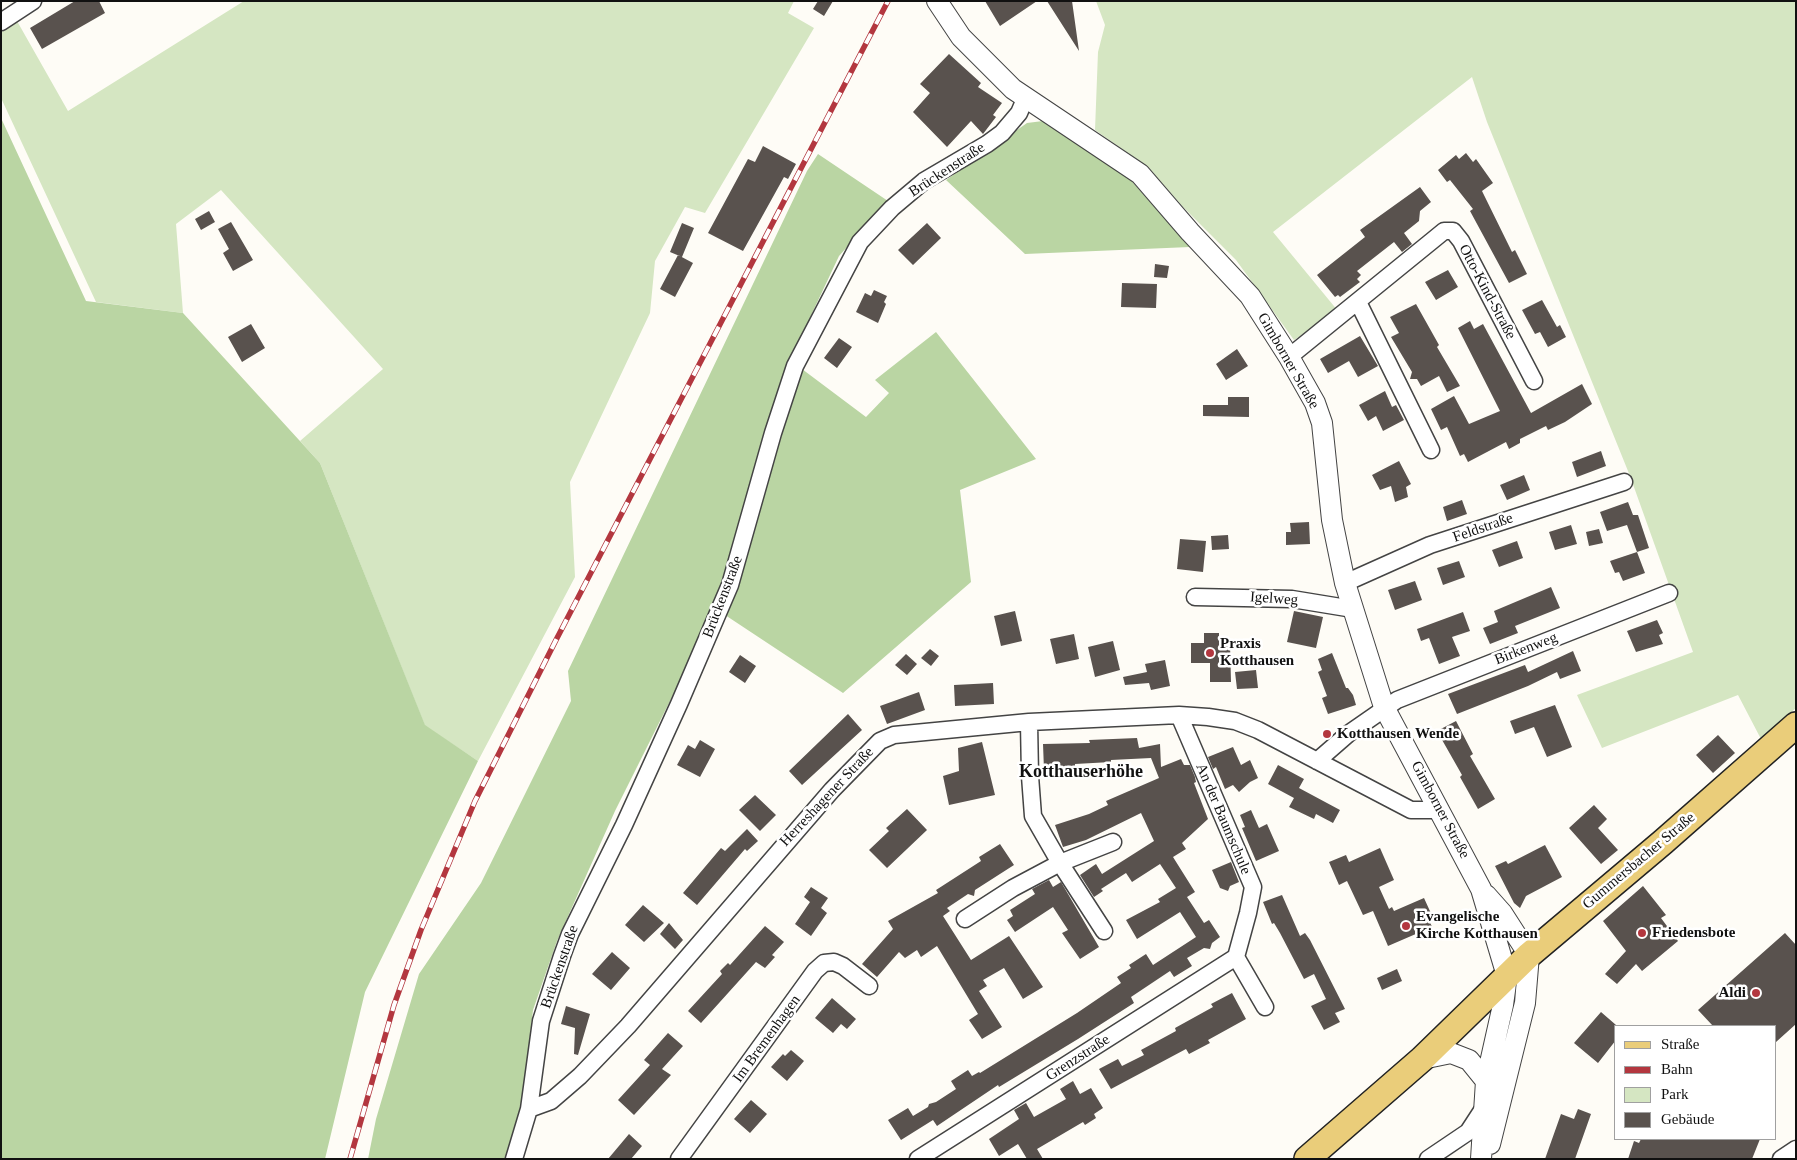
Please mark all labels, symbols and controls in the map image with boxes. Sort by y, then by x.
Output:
street label: Brückenstraße [906,139,988,201]
street label: Otto-Kind-Straße [1454,241,1520,343]
street label: Gimborner Straße [1253,310,1323,412]
street label: Feldstraße [1451,509,1515,547]
street label: Brückenstraße [699,553,747,641]
street label: Igelweg [1249,588,1299,610]
street label: Birkenweg [1492,629,1560,669]
place label: Praxis Kotthausen [1220,635,1294,670]
marker: Praxis Kotthausen [1204,647,1216,659]
place label: Kotthausen Wende [1337,725,1459,743]
marker: Kotthausen Wende [1321,728,1333,740]
street label: Herreshagener Straße [776,744,878,850]
street label: Gimborner Straße [1407,758,1473,862]
district label: Kotthauserhöhe [1019,761,1143,783]
street label: An der Baumschule [1191,761,1255,877]
street label: Gummersbacher Straße [1579,809,1699,913]
place label: Evangelische Kirche Kotthausen [1416,908,1538,943]
marker: Evangelische Kirche Kotthausen [1400,920,1412,932]
street label: Brückenstraße [537,923,583,1011]
place label: Friedensbote [1652,924,1735,942]
marker: Friedensbote [1636,927,1648,939]
place label: Aldi [1718,984,1746,1002]
marker: Aldi [1750,987,1762,999]
street label: Im Bremenhagen [729,992,805,1086]
legend [1614,1025,1777,1140]
street label: Grenzstraße [1043,1031,1113,1085]
text: Straße [1661,1036,1699,1052]
text: Bahn [1661,1061,1693,1077]
text: Park [1661,1086,1689,1102]
text: Gebäude [1661,1111,1714,1127]

